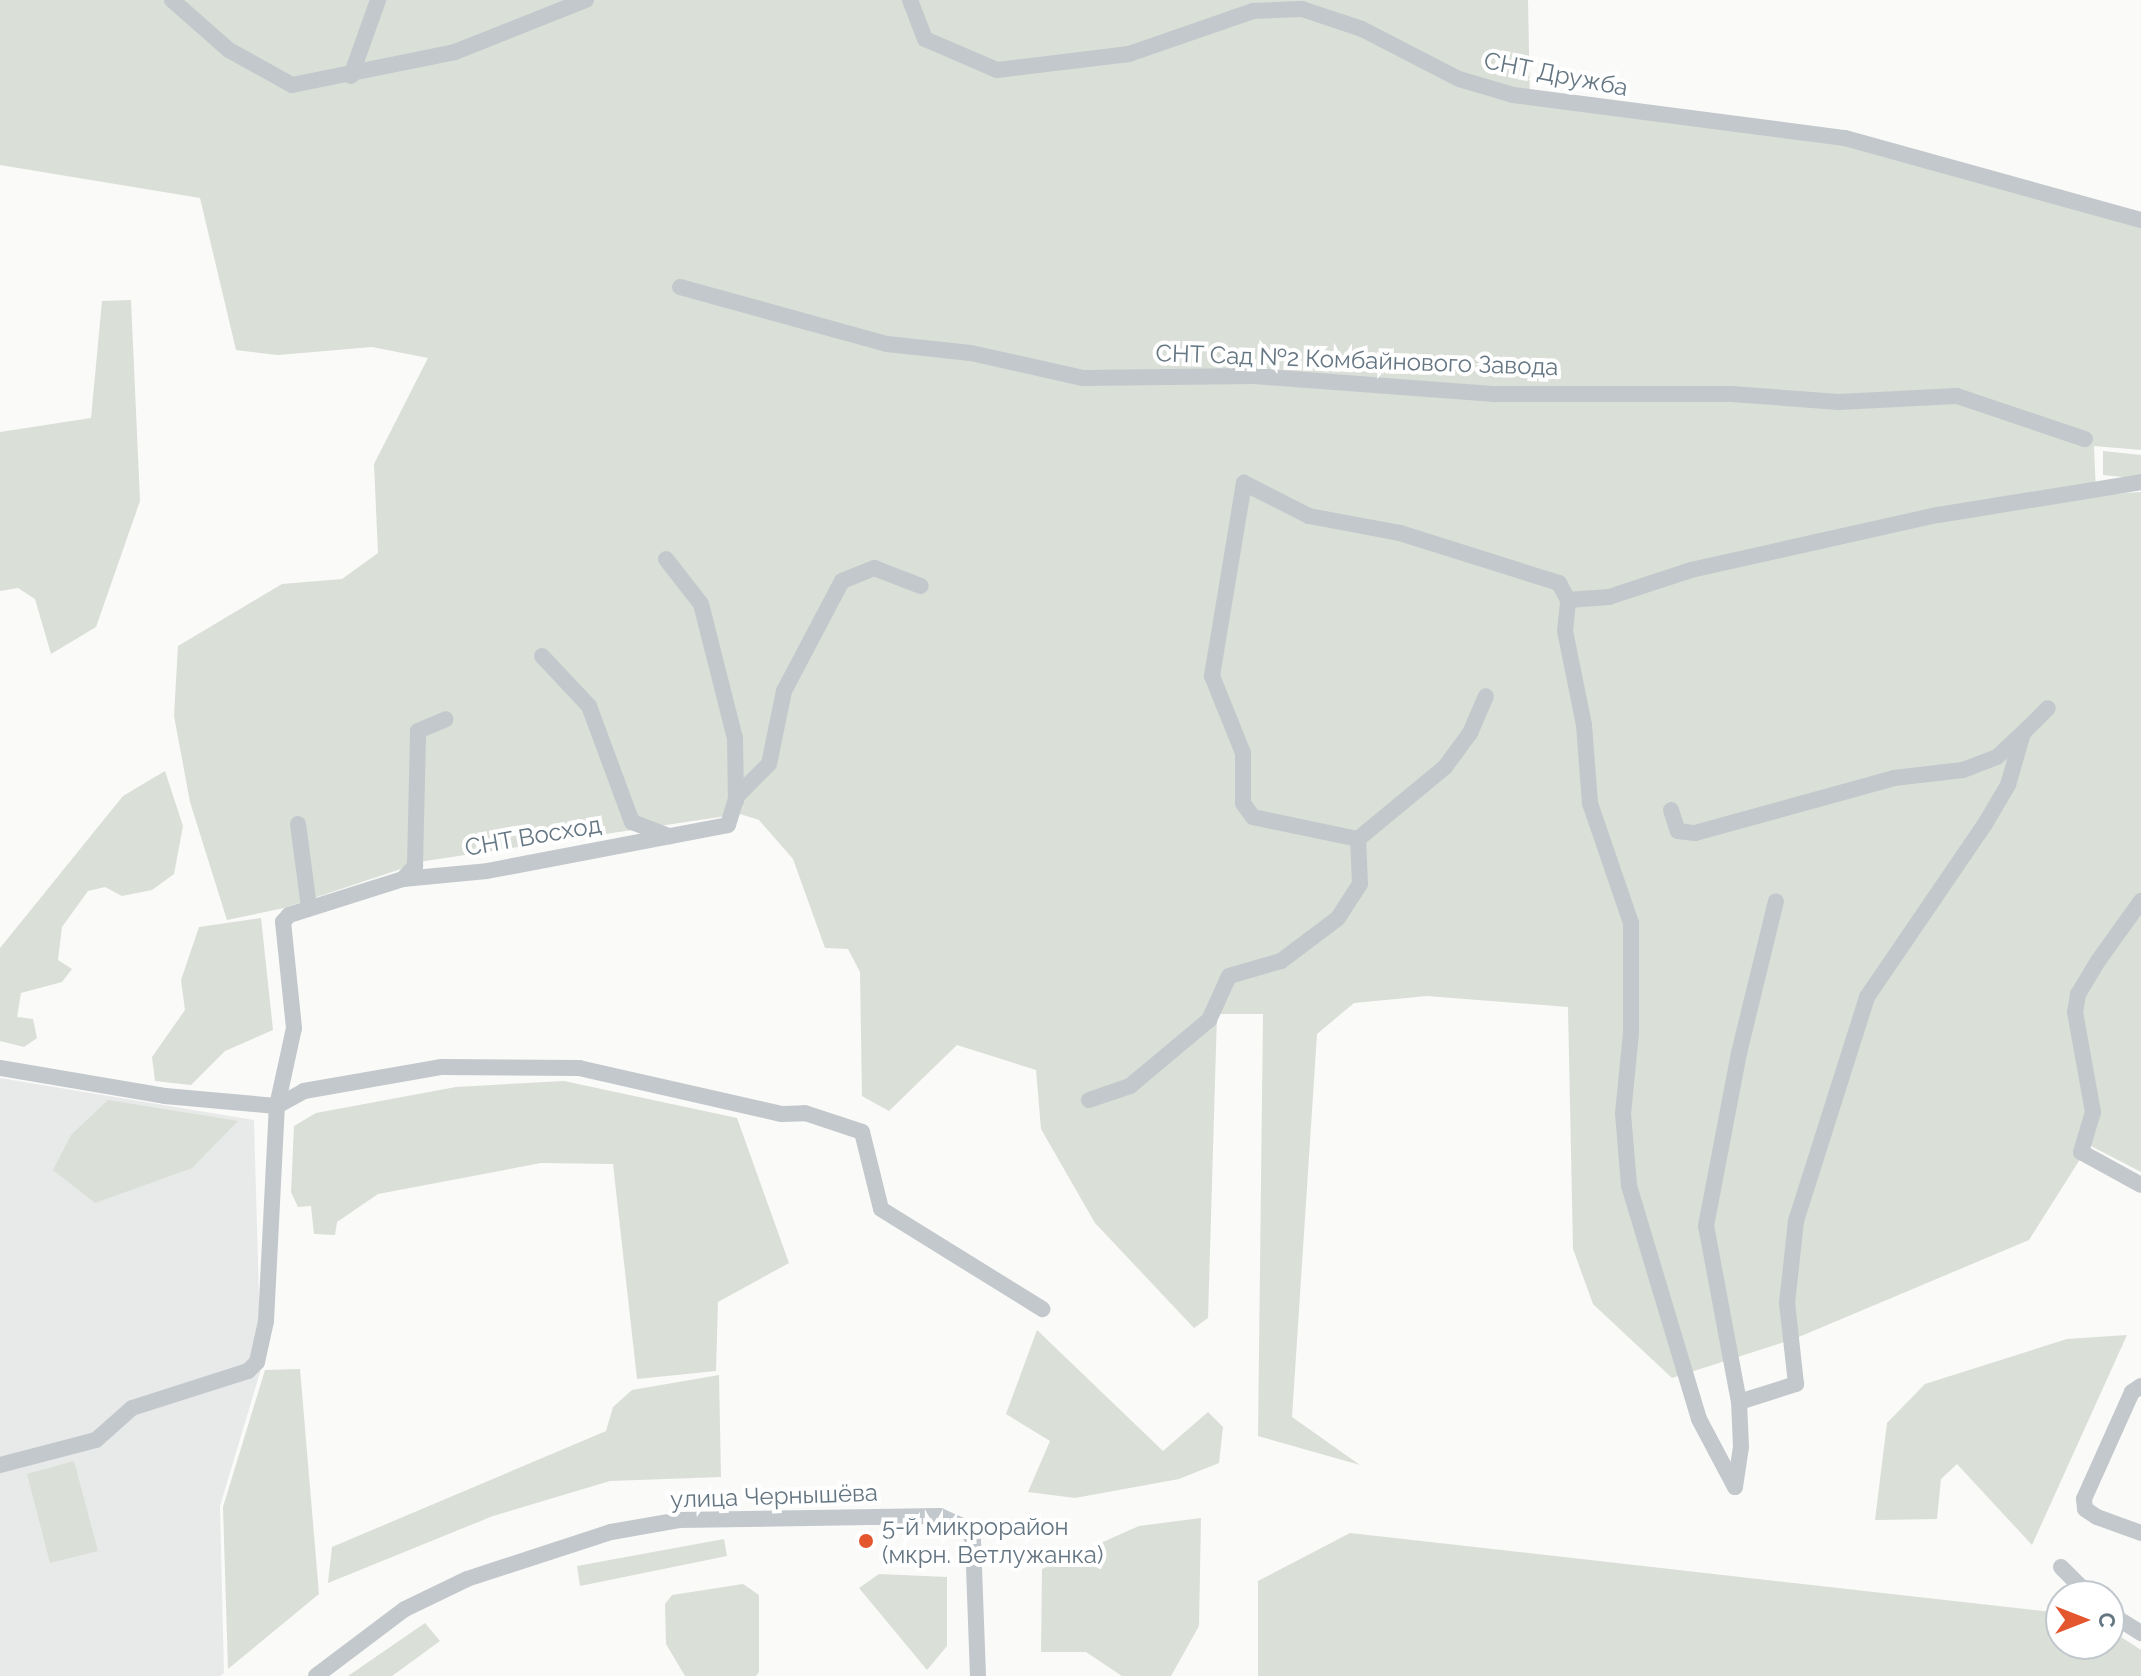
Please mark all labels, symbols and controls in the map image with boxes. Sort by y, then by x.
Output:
street label: СНТ Дружба [1481,46,1631,102]
street label: СНТ Сад №2 Комбайнового Завода [1155,339,1559,381]
street label: СНТ Восход [462,810,604,862]
street label: улица Чернышёва [670,1478,878,1514]
place label: 5-й микрорайон (мкрн. Ветлужанка) [882,1513,1103,1569]
marker: 5-й микрорайон (мкрн. Ветлужанка) [857,1532,875,1550]
north arrow [2045,1580,2125,1660]
text: С [2094,1612,2120,1628]

